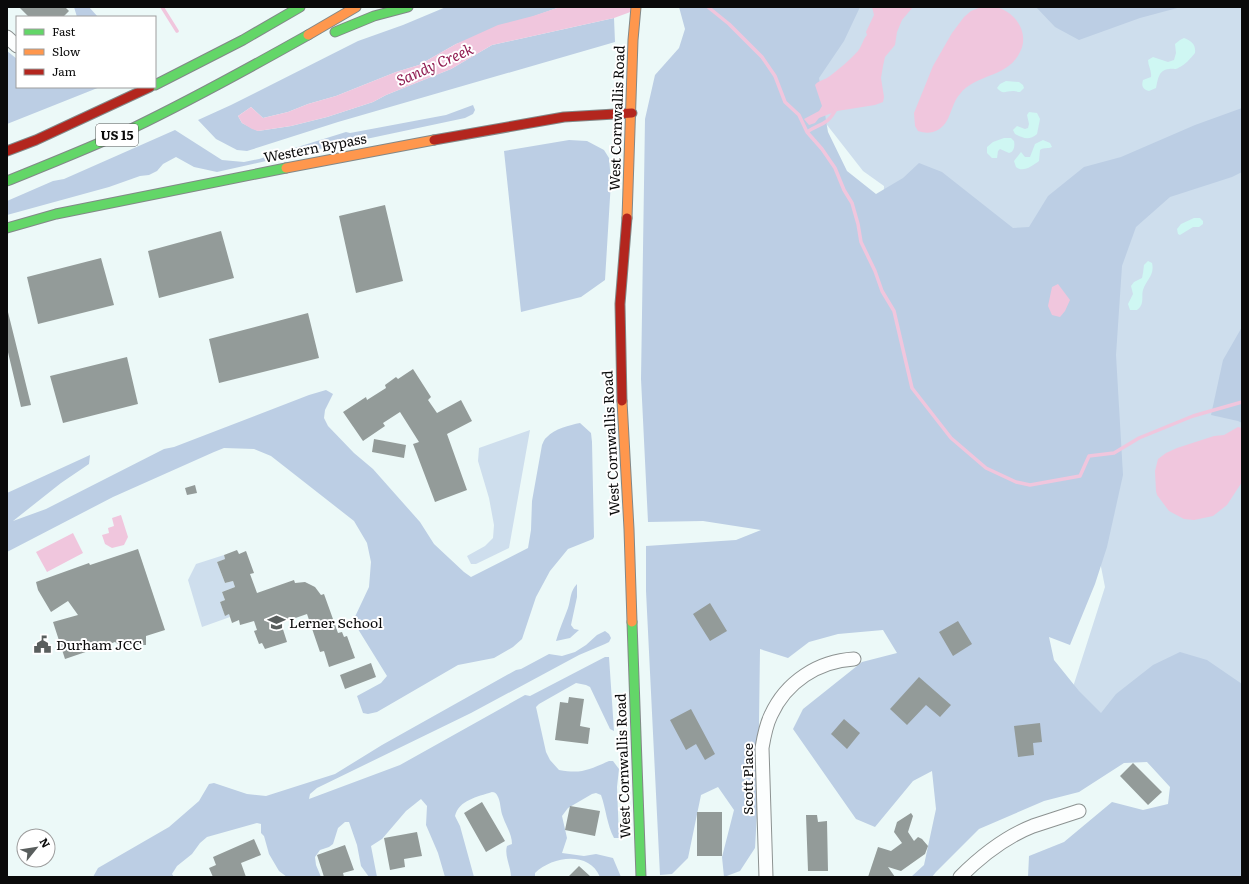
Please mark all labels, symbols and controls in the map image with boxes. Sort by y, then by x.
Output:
legend [16,16,156,88]
text: Fast [52,22,76,40]
water label: Sandy Creek [392,36,477,91]
text: Slow [52,42,81,60]
street label: West Cornwallis Road [603,44,629,191]
text: Jam [52,62,77,80]
road number: US 15 [96,124,138,146]
street label: Western Bypass [262,127,368,167]
street label: West Cornwallis Road [596,369,624,516]
place label: Lerner School [289,612,383,632]
school or university icon: Lerner School [266,613,286,633]
place label: Durham JCC [56,634,142,654]
public building icon: Durham JCC [33,635,53,655]
street label: West Cornwallis Road [609,693,635,839]
street label: Scott Place [737,743,757,815]
north arrow [16,828,56,868]
text: N [36,835,55,850]

